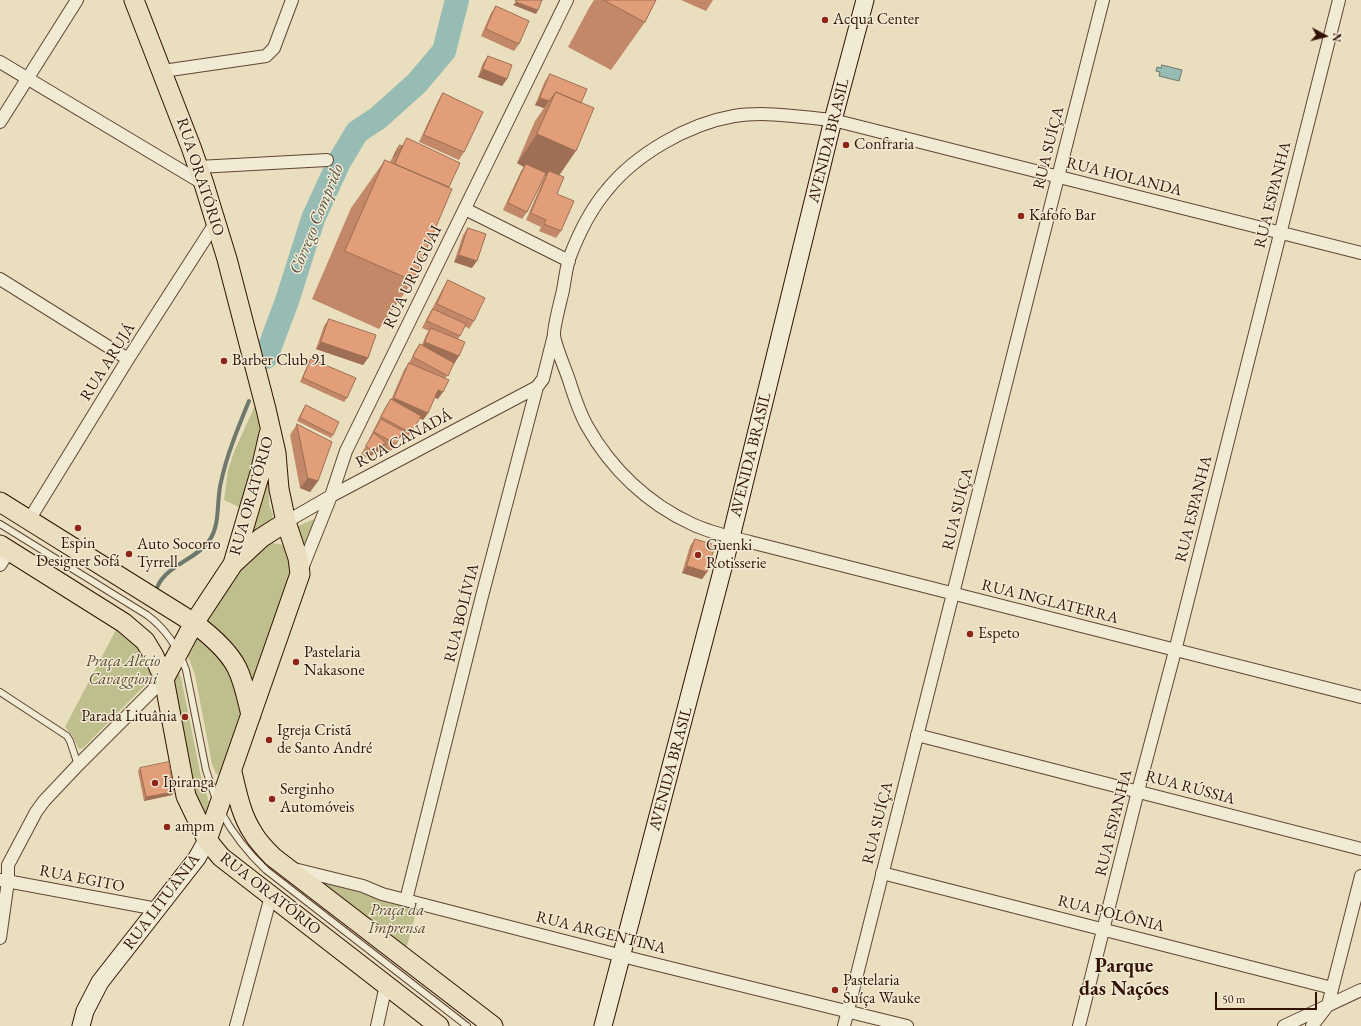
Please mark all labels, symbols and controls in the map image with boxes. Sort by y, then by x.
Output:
place label: Acqua Center [833,10,919,30]
marker: Acqua Center [820,15,830,25]
north arrow [1305,16,1345,56]
text: N [1329,32,1344,43]
street label: AVENIDA BRASIL [804,77,854,205]
street label: RUA SUÍÇA [1029,105,1069,191]
street label: RUA ORATÓRIO [172,116,228,238]
place label: Confraria [854,135,914,155]
marker: Confraria [841,140,851,150]
street label: RUA ESPANHA [1250,140,1296,250]
street label: RUA HOLANDA [1064,153,1184,201]
water label: Córrego Comprido [286,161,348,277]
place label: Kafofo Bar [1029,206,1096,226]
marker: Kafofo Bar [1016,211,1026,221]
street label: RUA URUGUAI [380,222,446,332]
street label: RUA ARUJÁ [76,319,140,405]
place label: Barber Club 91 [232,351,327,371]
marker: Barber Club 91 [219,356,229,366]
street label: AVENIDA BRASIL [726,391,776,519]
street label: RUA CANADÁ [353,406,455,472]
street label: RUA ORATÓRIO [226,434,278,558]
street label: RUA ESPANHA [1171,454,1217,564]
street label: RUA SUÍÇA [938,466,978,552]
marker: Espin Designer Sofá [73,523,83,533]
place label: Espin Designer Sofá [36,534,120,572]
place label: Auto Socorro Tyrrell [137,535,221,573]
place label: Guenki Rotisserie [706,536,766,574]
marker: Auto Socorro Tyrrell [124,549,134,559]
marker: Guenki Rotisserie [693,550,703,560]
street label: RUA BOLÍVIA [440,562,484,664]
street label: RUA INGLATERRA [980,576,1120,628]
place label: Espeto [978,624,1020,644]
marker: Espeto [965,629,975,639]
place label: Pastelaria Nakasone [304,643,365,681]
park label: Praça Alécio Cavaggioni [86,652,160,690]
marker: Pastelaria Nakasone [291,657,301,667]
street label: AVENIDA BRASIL [645,705,697,833]
place label: Parada Lituânia [81,707,177,727]
marker: Parada Lituânia [180,712,190,722]
place label: Igreja Cristã de Santo André [277,721,372,759]
marker: Igreja Cristã de Santo André [264,735,274,745]
street label: RUA RÚSSIA [1143,767,1237,809]
street label: RUA ESPANHA [1091,768,1137,878]
place label: Ipiranga [163,773,214,793]
marker: Ipiranga [150,778,160,788]
place label: Serginho Automóveis [280,780,355,818]
street label: RUA SUÍÇA [858,780,898,866]
marker: Serginho Automóveis [267,794,277,804]
place label: ampm [175,817,215,837]
marker: ampm [162,822,172,832]
street label: RUA ORATÓRIO [216,849,324,939]
street label: RUA LITUÂNIA [120,850,204,954]
street label: RUA EGITO [38,861,126,897]
street label: RUA POLÔNIA [1056,891,1166,937]
park label: Praça da Imprensa [368,901,426,939]
street label: RUA ARGENTINA [534,908,668,958]
district label: Parque das Nações [1079,955,1169,1002]
place label: Pastelaria Suíça Wauke [843,971,920,1009]
scale bar [1217,984,1319,1010]
marker: Pastelaria Suíça Wauke [830,985,840,995]
text: 50 m [1222,991,1245,1007]

